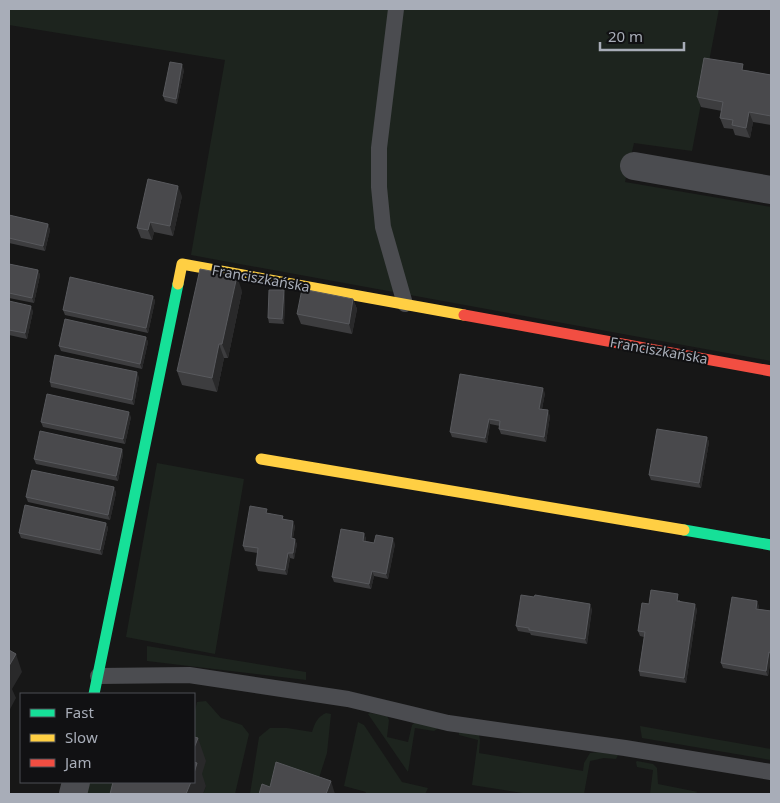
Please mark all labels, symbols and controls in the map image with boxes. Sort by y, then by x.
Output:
scale bar [600,20,684,52]
text: 20 m [608,26,643,46]
street label: Franciszkańska [211,260,311,296]
street label: Franciszkańska [609,332,709,368]
legend [20,693,195,783]
text: Fast [65,702,94,722]
text: Slow [65,727,98,747]
text: Jam [63,752,92,772]

